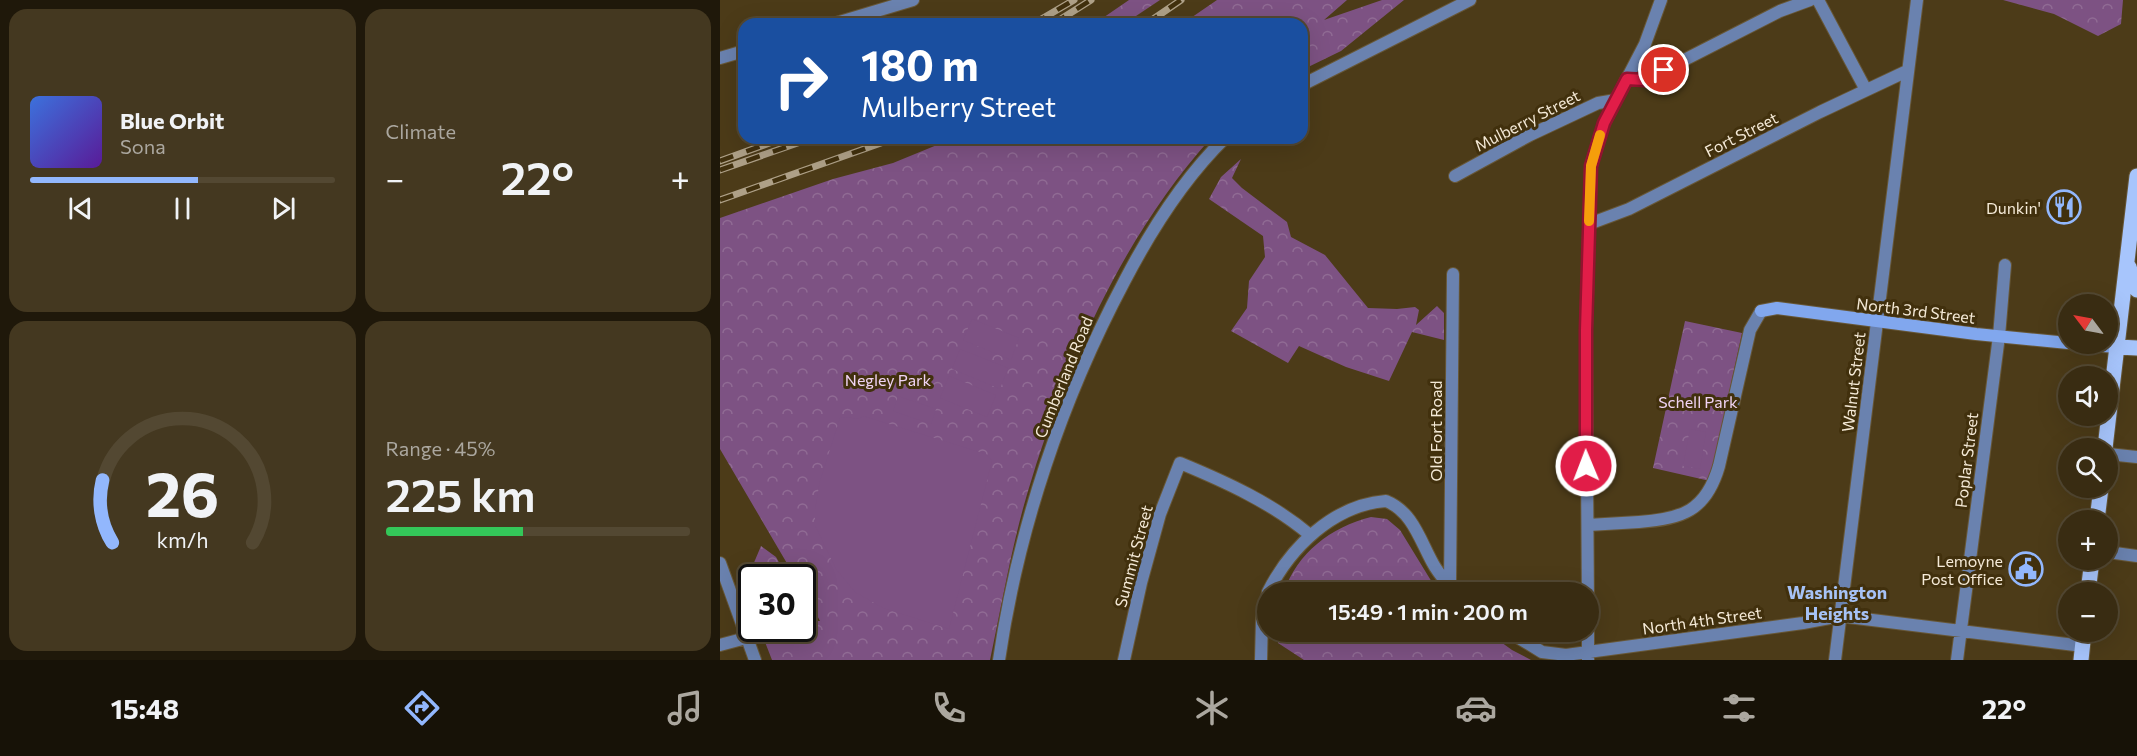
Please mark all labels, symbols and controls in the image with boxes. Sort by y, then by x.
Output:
text: 180 m [861,38,979,90]
icon: right [762,42,840,120]
pin [1638,44,1689,95]
icon: arrive [1647,53,1680,86]
street label: Mulberry Street [1471,85,1583,155]
text: Mulberry Street [861,90,1056,123]
text: Blue Orbit [120,107,224,134]
street label: Fort Street [1701,107,1781,161]
text: Climate [386,119,456,143]
text: Sona [120,134,166,158]
text: 22° [501,149,574,204]
text: − [386,157,404,198]
text: + [671,157,690,198]
restaurant icon: Dunkin' [2046,189,2082,225]
icon: previous [64,192,97,225]
icon: pause [166,192,199,225]
icon: next [267,192,300,225]
place label: Dunkin' [1986,198,2041,217]
street label: North 3rd Street [1855,293,1977,327]
north arrow [2058,294,2118,354]
map controls [2058,294,2118,642]
street label: Cumberland Road [1030,313,1096,441]
street label: Walnut Street [1837,330,1869,433]
button: sound [2058,366,2118,426]
park label: Negley Park [845,370,931,389]
street label: Old Fort Road [1426,380,1445,482]
park label: Schell Park [1658,392,1738,411]
street label: Poplar Street [1951,411,1981,509]
position arrow [1554,434,1618,498]
text: Range · 45% [386,436,495,460]
button: search [2058,438,2118,498]
text: 26 [145,454,219,530]
text: 225 km [386,466,536,521]
street label: Summit Street [1110,502,1156,609]
button: + [2058,510,2118,570]
text: km/h [156,526,208,552]
place label: Lemoyne Post Office [1921,551,2003,588]
public building icon: Lemoyne Post Office [2008,551,2044,587]
speed limit sign: 30 [738,564,816,642]
district label: Washington Heights [1787,581,1887,624]
button: − [2058,582,2118,642]
text: 15:49 · 1 min · 200 m [1328,598,1528,625]
street label: North 4th Street [1641,602,1763,638]
icon: directions [401,687,443,729]
icon: music [664,687,706,729]
icon: phone [928,687,970,729]
icon: climate [1191,687,1233,729]
icon: car [1455,687,1497,729]
icon: filters [1718,687,1760,729]
text: 15:48 [111,692,179,725]
text: 22° [1982,692,2026,725]

